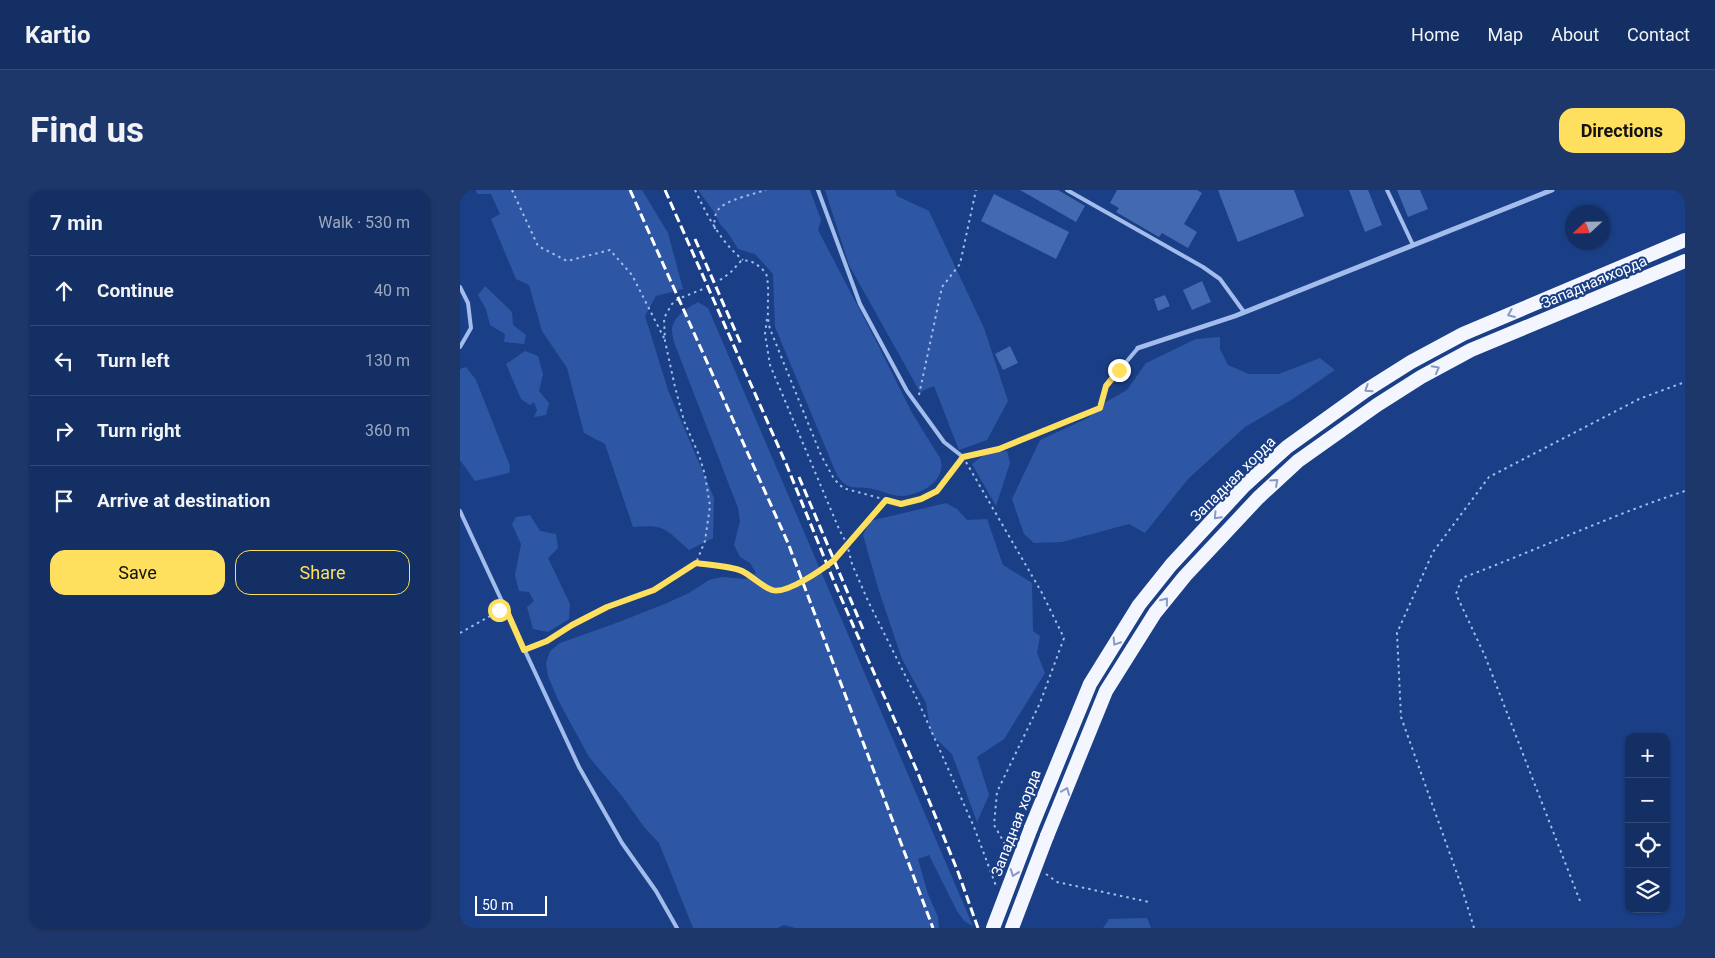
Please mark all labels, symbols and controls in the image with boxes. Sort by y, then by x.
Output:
text: Kartio [25,21,91,49]
text: Home [1411,24,1460,45]
text: Map [1488,24,1523,45]
text: About [1551,24,1599,45]
text: Contact [1627,24,1690,45]
button: Directions [1559,108,1685,153]
text: Find us [30,110,144,151]
north arrow [1565,205,1610,250]
text: 7 min [50,211,103,235]
text: Walk · 530 m [318,213,410,232]
street label: Западная хорда [1538,252,1650,312]
icon: ahead [50,277,78,305]
text: Continue [97,279,174,302]
text: 40 m [374,281,410,300]
one-way arrow [1507,308,1516,318]
icon: left [50,347,78,375]
text: Turn left [97,349,170,372]
text: 130 m [365,351,410,370]
route end [1108,359,1131,382]
one-way arrow [1431,365,1440,375]
one-way arrow [1364,383,1373,393]
icon: right [50,417,78,445]
text: Turn right [97,419,181,442]
text: 360 m [365,421,410,440]
street label: Западная хорда [1187,433,1279,525]
one-way arrow [1270,479,1279,488]
icon: arrive [50,487,78,515]
text: Arrive at destination [97,489,270,512]
one-way arrow [1214,510,1223,519]
button: Save [50,550,225,595]
button: Share [235,550,410,595]
one-way arrow [1159,598,1167,607]
route start [488,599,511,622]
one-way arrow [1112,637,1122,646]
map controls [1625,733,1670,913]
button: + [1625,733,1670,778]
street label: Западная хорда [987,767,1045,879]
button: − [1625,778,1670,823]
one-way arrow [1059,787,1070,796]
button: locate [1625,823,1670,868]
button: layers [1625,868,1670,913]
one-way arrow [1010,869,1020,877]
scale bar [475,893,548,916]
text: 50 m [482,897,514,913]

